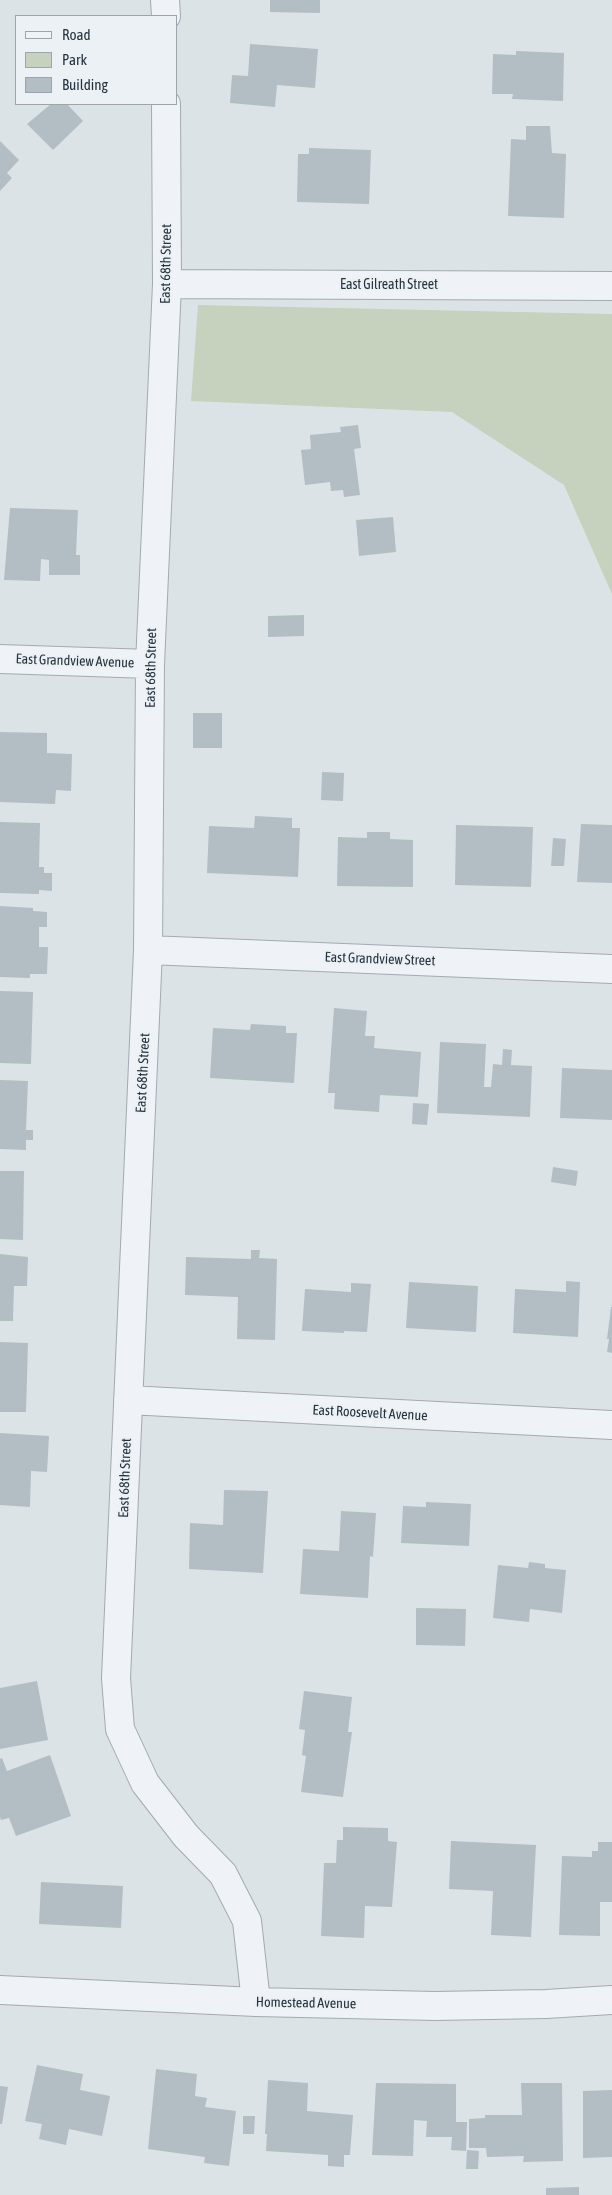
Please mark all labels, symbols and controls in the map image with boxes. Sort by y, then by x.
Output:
legend [15,15,178,105]
text: Road [62,26,91,43]
text: Park [62,51,87,68]
text: Building [62,76,108,93]
street label: East 68th Street [157,224,175,304]
street label: East Gilreath Street [340,277,438,293]
street label: East 68th Street [142,628,160,708]
street label: East Grandview Avenue [15,651,135,671]
street label: East Grandview Street [324,949,436,969]
street label: East 68th Street [133,1033,153,1113]
street label: East Roosevelt Avenue [312,1402,428,1424]
street label: East 68th Street [115,1438,135,1518]
street label: Homestead Avenue [256,1994,356,2012]

